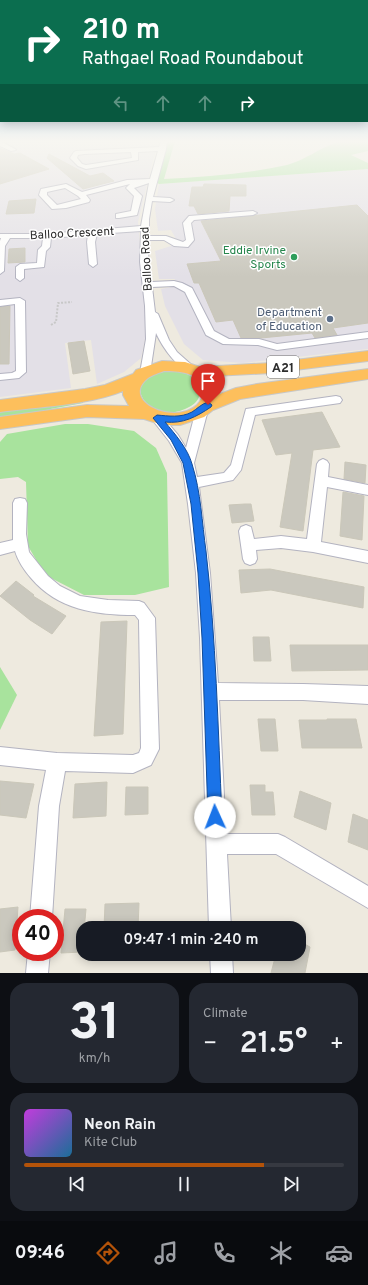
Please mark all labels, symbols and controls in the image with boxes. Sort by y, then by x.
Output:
text: 210 m [82,13,160,49]
icon: right [16,16,68,68]
text: Rathgael Road Roundabout [82,48,304,71]
icon: left [110,92,132,114]
icon: ahead [152,92,174,114]
icon: ahead [194,92,216,114]
icon: right [236,92,258,114]
street label: Balloo Crescent [29,224,115,244]
street label: Balloo Road [137,226,157,292]
place label: Eddie Irvine Sports [223,243,286,273]
marker: Eddie Irvine Sports [289,252,299,262]
place label: Department of Education [256,305,322,335]
marker: Department of Education [325,314,335,324]
road number: A21 [267,356,299,378]
pin [191,364,225,405]
icon: arrive [197,370,219,392]
position arrow [194,796,236,838]
speed limit sign: 40 [12,909,64,961]
text: 09:47 · 1 min · 240 m [124,931,258,950]
text: 31 [69,992,120,1058]
text: Climate [203,1006,248,1022]
text: 21.5° [239,1026,308,1063]
text: − [203,1031,217,1058]
text: + [330,1031,344,1058]
text: km/h [79,1051,110,1067]
text: Neon Rain [84,1116,156,1135]
text: Kite Club [84,1135,137,1151]
icon: previous [66,1173,88,1195]
icon: pause [173,1173,195,1195]
icon: next [280,1173,302,1195]
icon: directions [94,1239,122,1267]
icon: music [152,1239,180,1267]
icon: phone [210,1239,238,1267]
icon: climate [267,1239,295,1267]
icon: car [325,1239,353,1267]
text: 09:46 [15,1242,65,1265]

